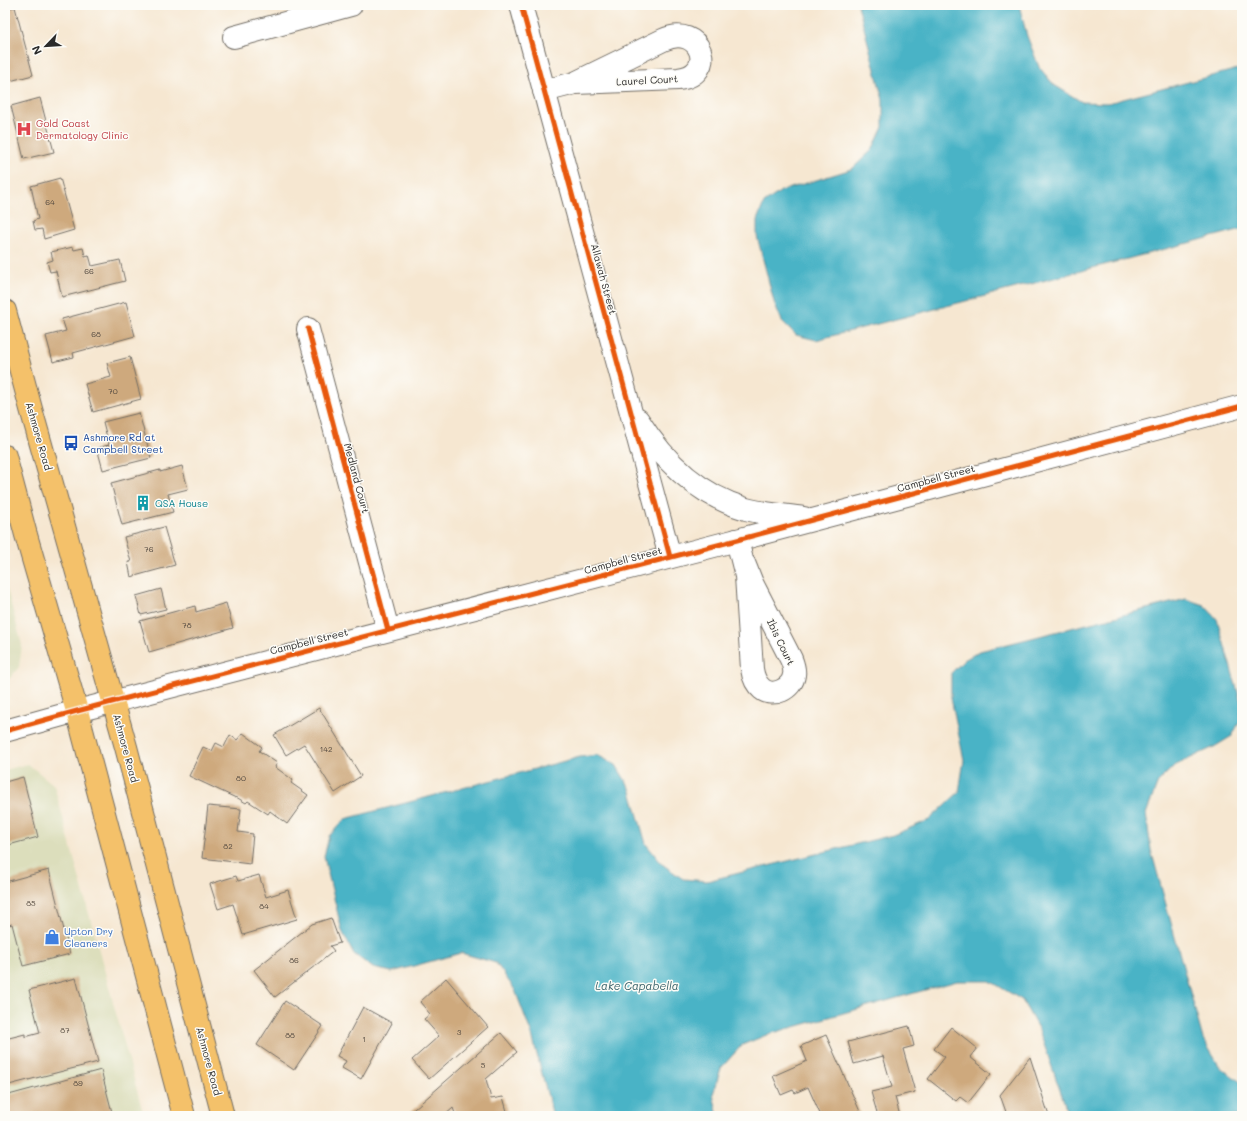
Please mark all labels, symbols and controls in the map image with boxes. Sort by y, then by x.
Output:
north arrow [26,26,66,66]
text: N [28,43,45,57]
street label: Laurel Court [616,71,678,89]
place label: Gold Coast Dermatology Clinic [36,116,129,142]
hospital icon: Gold Coast Dermatology Clinic [15,120,33,138]
house number: 64 [45,197,55,207]
street label: Allawah Street [588,242,620,316]
house number: 66 [84,266,94,276]
house number: 68 [91,329,101,339]
house number: 70 [108,386,118,396]
street label: Ashmore Road [23,400,55,472]
place label: Ashmore Rd at Campbell Street [83,430,163,456]
bus stop icon: Ashmore Rd at Campbell Street [62,434,80,452]
street label: Medland Court [341,441,373,515]
street label: Campbell Street [895,461,977,495]
building icon: QSA House [134,494,152,512]
place label: QSA House [155,496,208,510]
street label: Campbell Street [582,543,664,577]
house number: 76 [144,544,154,554]
street label: Ibis Court [764,617,798,667]
house number: 78 [182,620,192,630]
street label: Campbell Street [268,625,350,657]
street label: Ashmore Road [110,712,142,784]
house number: 142 [320,744,332,754]
house number: 80 [236,773,246,783]
house number: 82 [223,841,233,851]
house number: 85 [26,898,36,908]
house number: 84 [259,901,269,911]
place label: Upton Dry Cleaners [64,924,113,950]
shop icon: Upton Dry Cleaners [43,928,61,946]
house number: 86 [289,955,299,965]
water label: Lake Capabella [595,978,679,993]
house number: 87 [60,1025,70,1035]
street label: Ashmore Road [193,1025,225,1097]
house number: 3 [457,1027,462,1037]
house number: 88 [285,1030,295,1040]
house number: 1 [362,1034,366,1044]
house number: 5 [481,1060,486,1070]
house number: 89 [73,1078,83,1088]

